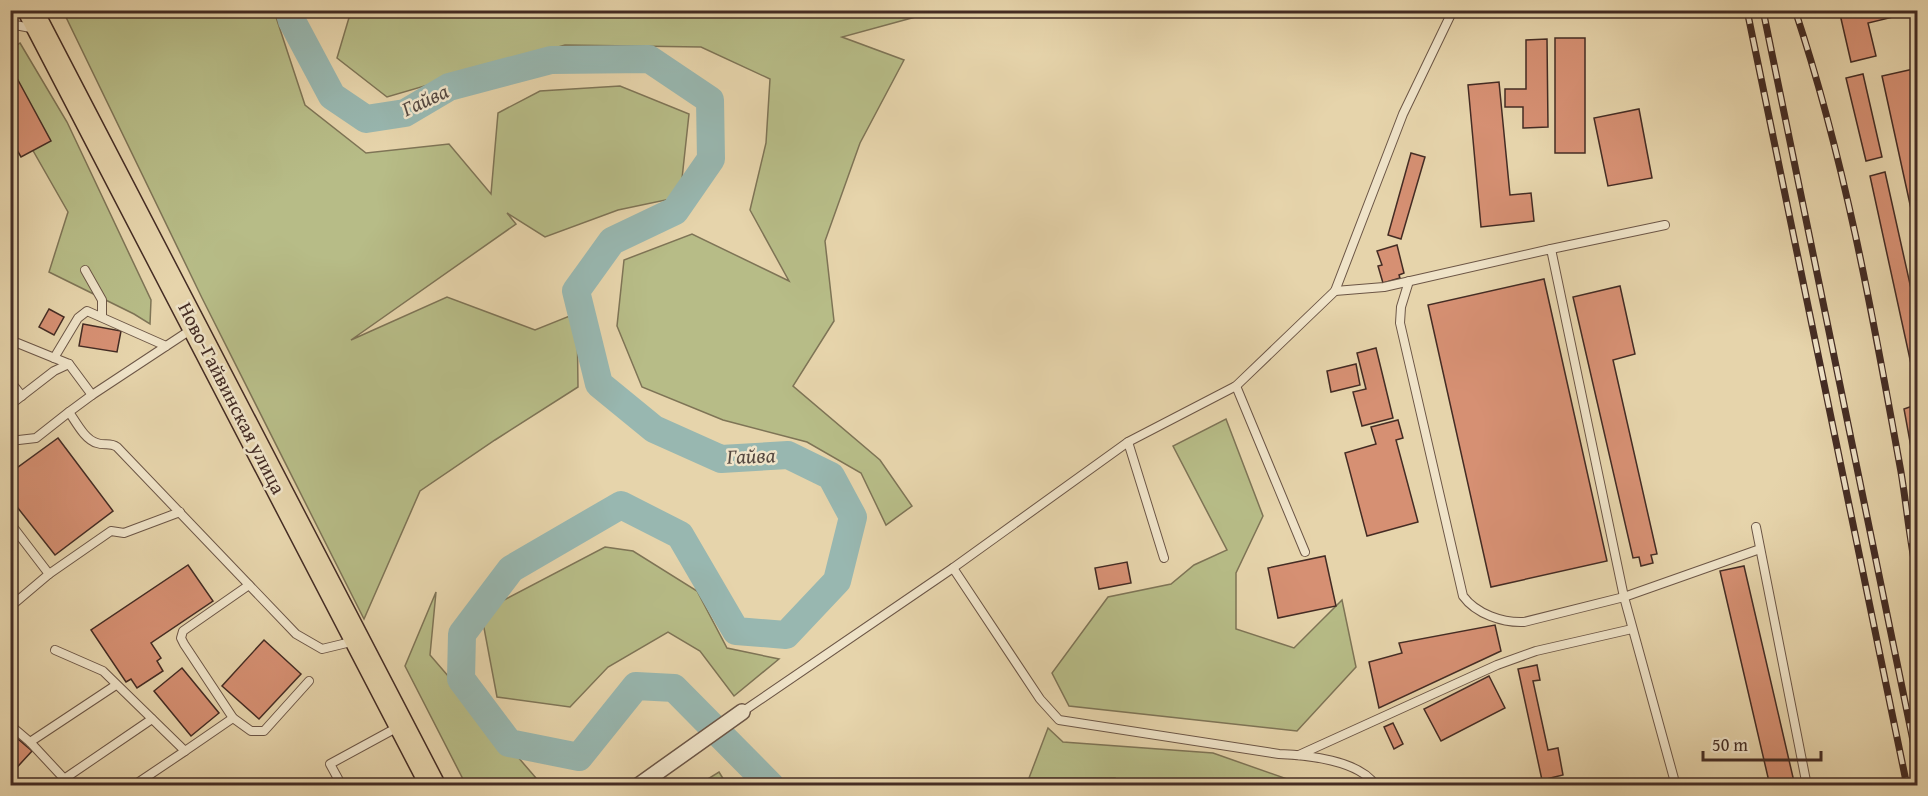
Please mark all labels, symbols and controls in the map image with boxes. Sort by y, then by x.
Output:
water label: Гайва [395,75,454,124]
street label: Ново-Гайвинская улица [171,297,294,499]
water label: Гайва [725,439,776,472]
scale bar [1703,724,1822,762]
text: 50 m [1712,731,1748,758]

